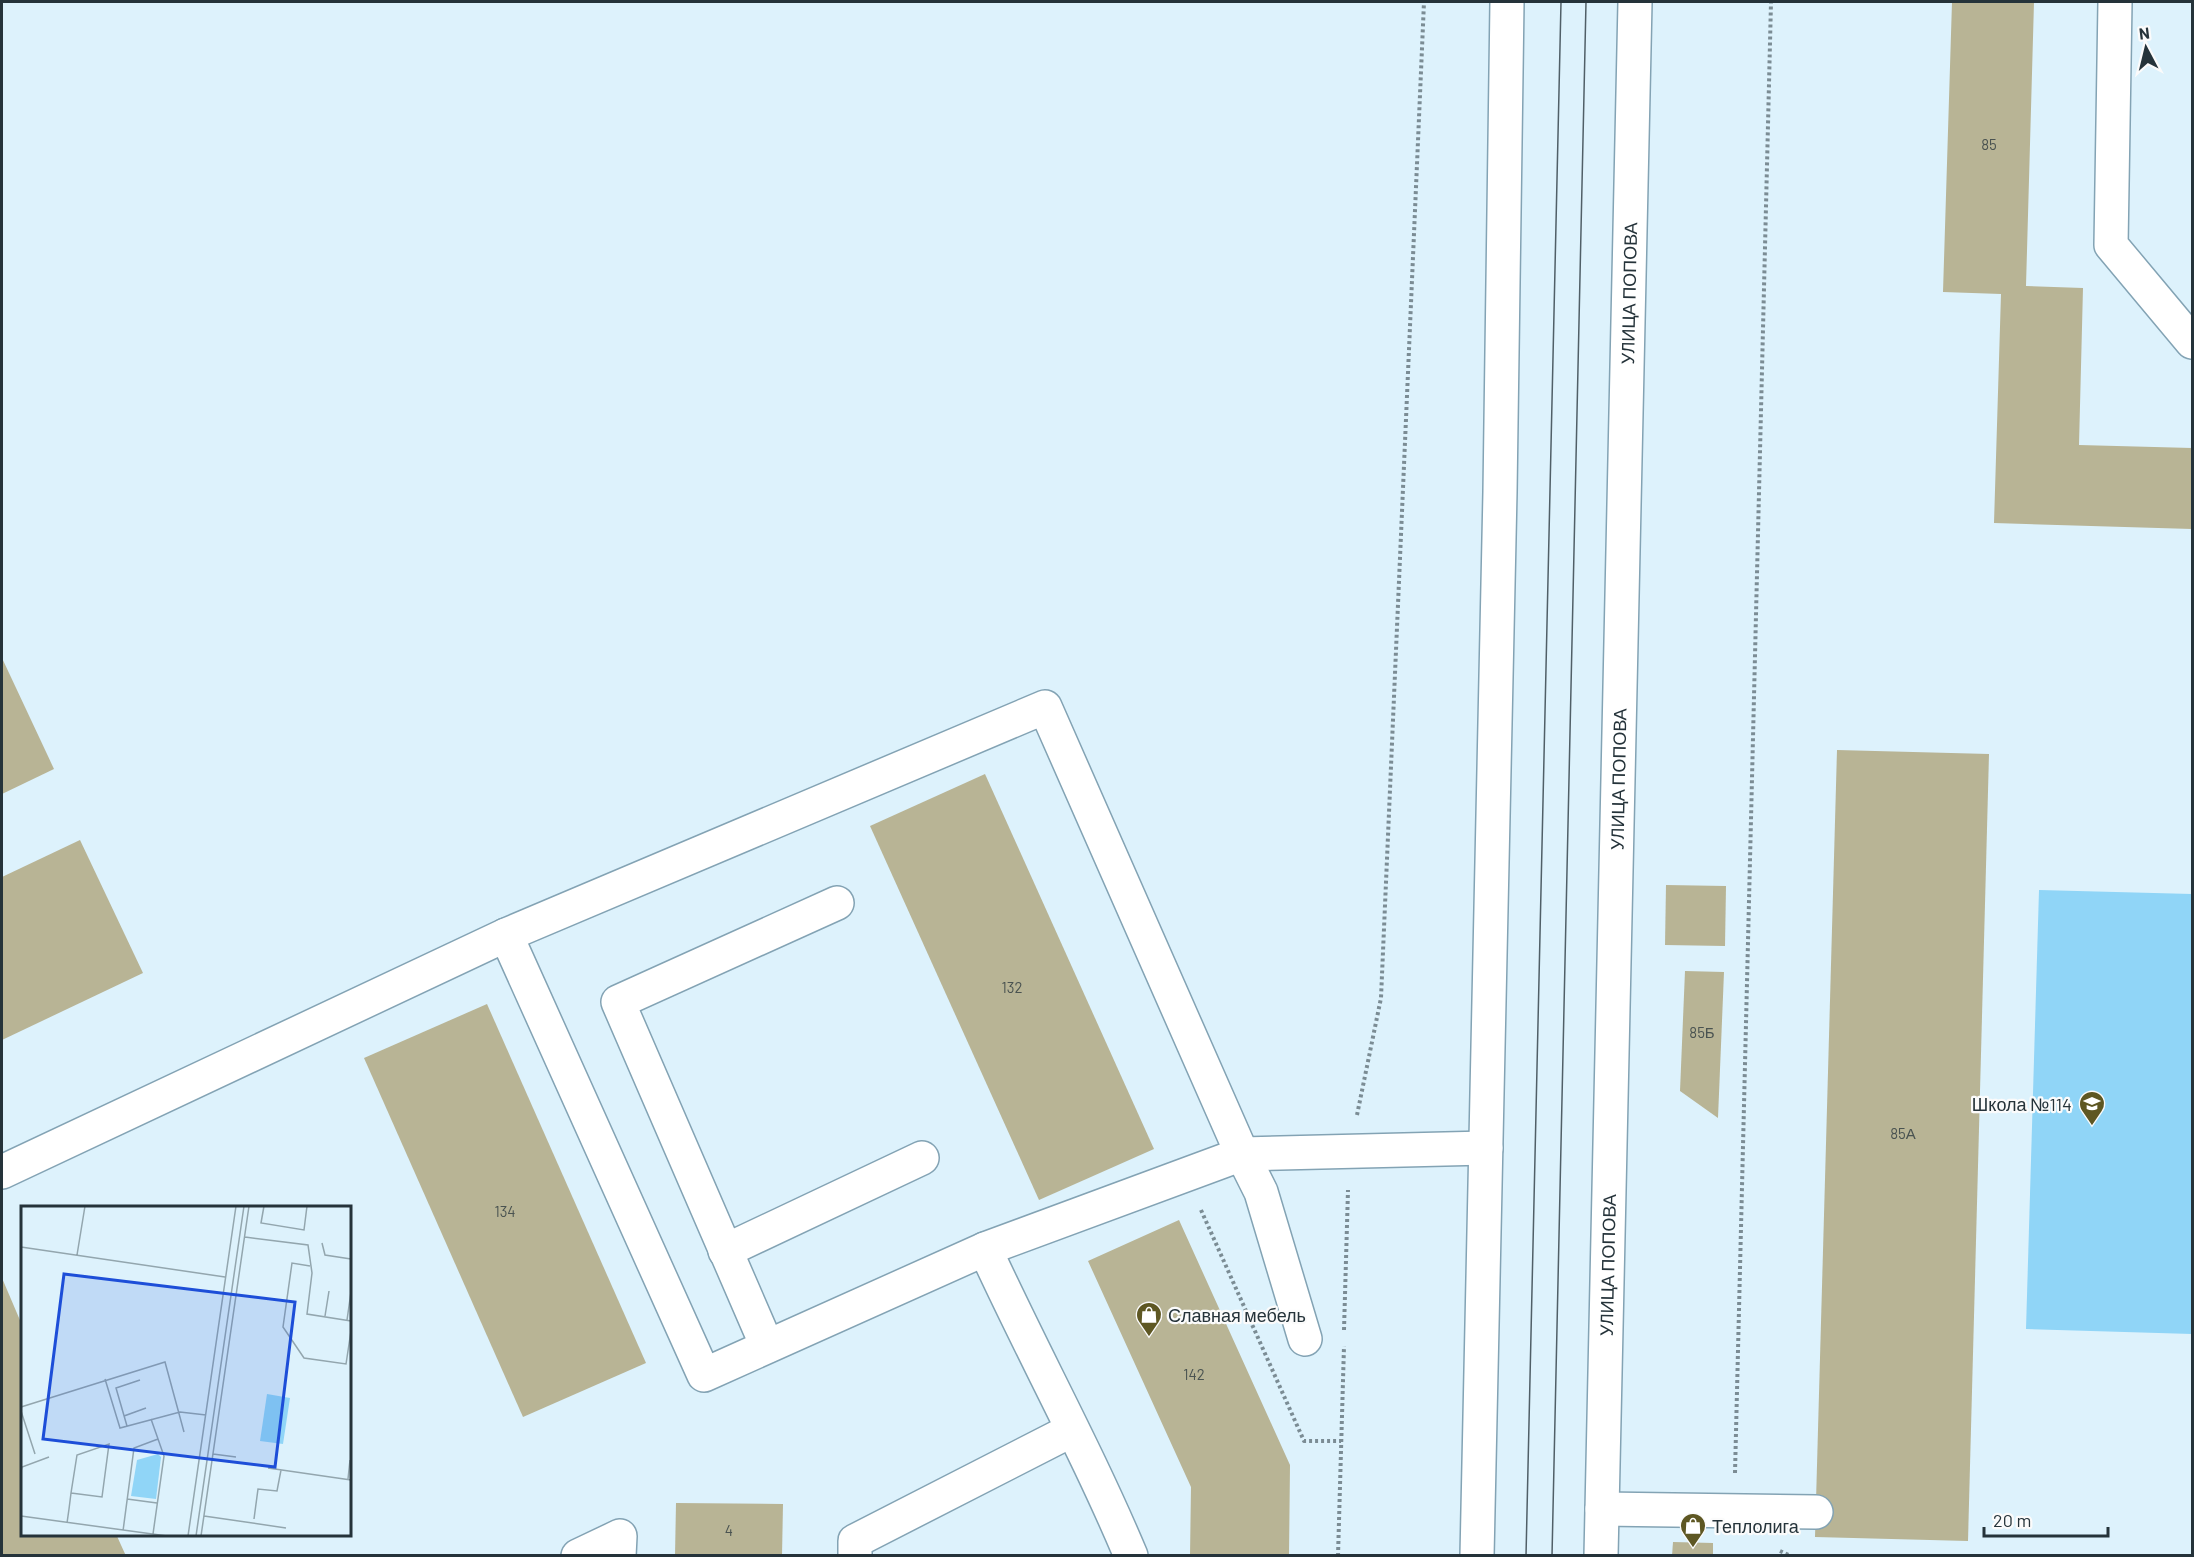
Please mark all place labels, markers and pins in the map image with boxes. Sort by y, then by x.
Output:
school or university icon: Школа №114 [2077,1089,2107,1127]
place label: Школа №114 [1972,1093,2072,1115]
shop icon: Славная мебель [1134,1300,1164,1338]
place label: Славная мебель [1168,1304,1306,1326]
shop icon: Теплолига [1678,1511,1708,1549]
place label: Теплолига [1712,1515,1800,1537]

